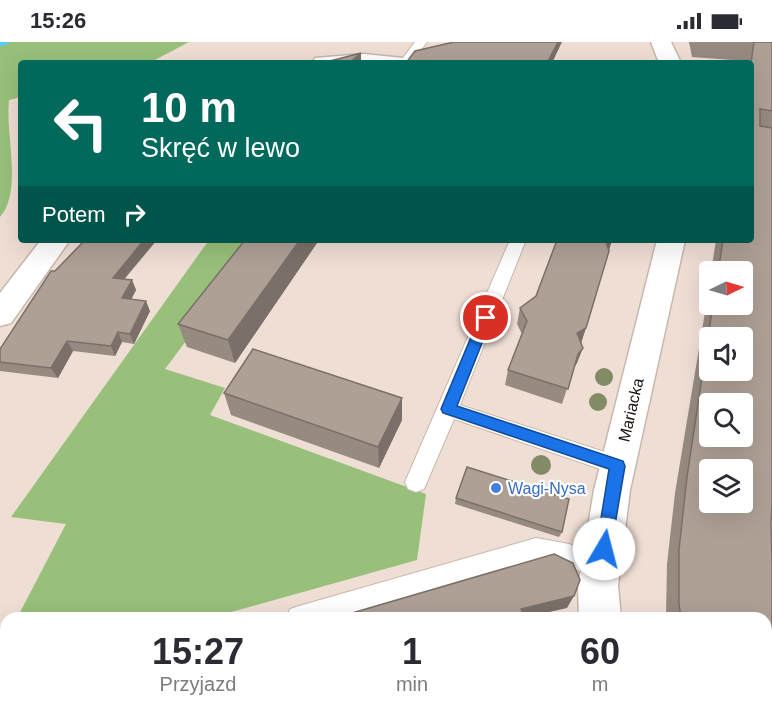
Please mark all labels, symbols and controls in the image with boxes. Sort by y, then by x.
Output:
text: 15:26 [30,8,86,33]
icon: left [42,84,120,162]
text: 10 m [141,84,237,131]
text: Skręć w lewo [141,133,300,163]
icon: right [118,198,151,231]
text: Potem [42,202,106,227]
north arrow [699,261,753,315]
map controls [699,261,753,513]
pin [460,292,511,343]
icon: arrive [469,301,502,334]
button: sound [699,327,753,381]
street label: Mariacka [615,376,647,444]
button: search [699,393,753,447]
button: layers [699,459,753,513]
place label: Wagi-Nysa [508,480,586,497]
marker: Wagi-Nysa [489,481,503,495]
position arrow [572,517,636,581]
text: 15:27 [152,631,244,672]
text: 1 [402,631,422,672]
text: 60 [580,631,620,672]
text: Przyjazd [160,673,236,695]
text: min [396,673,428,695]
text: m [592,673,608,695]

